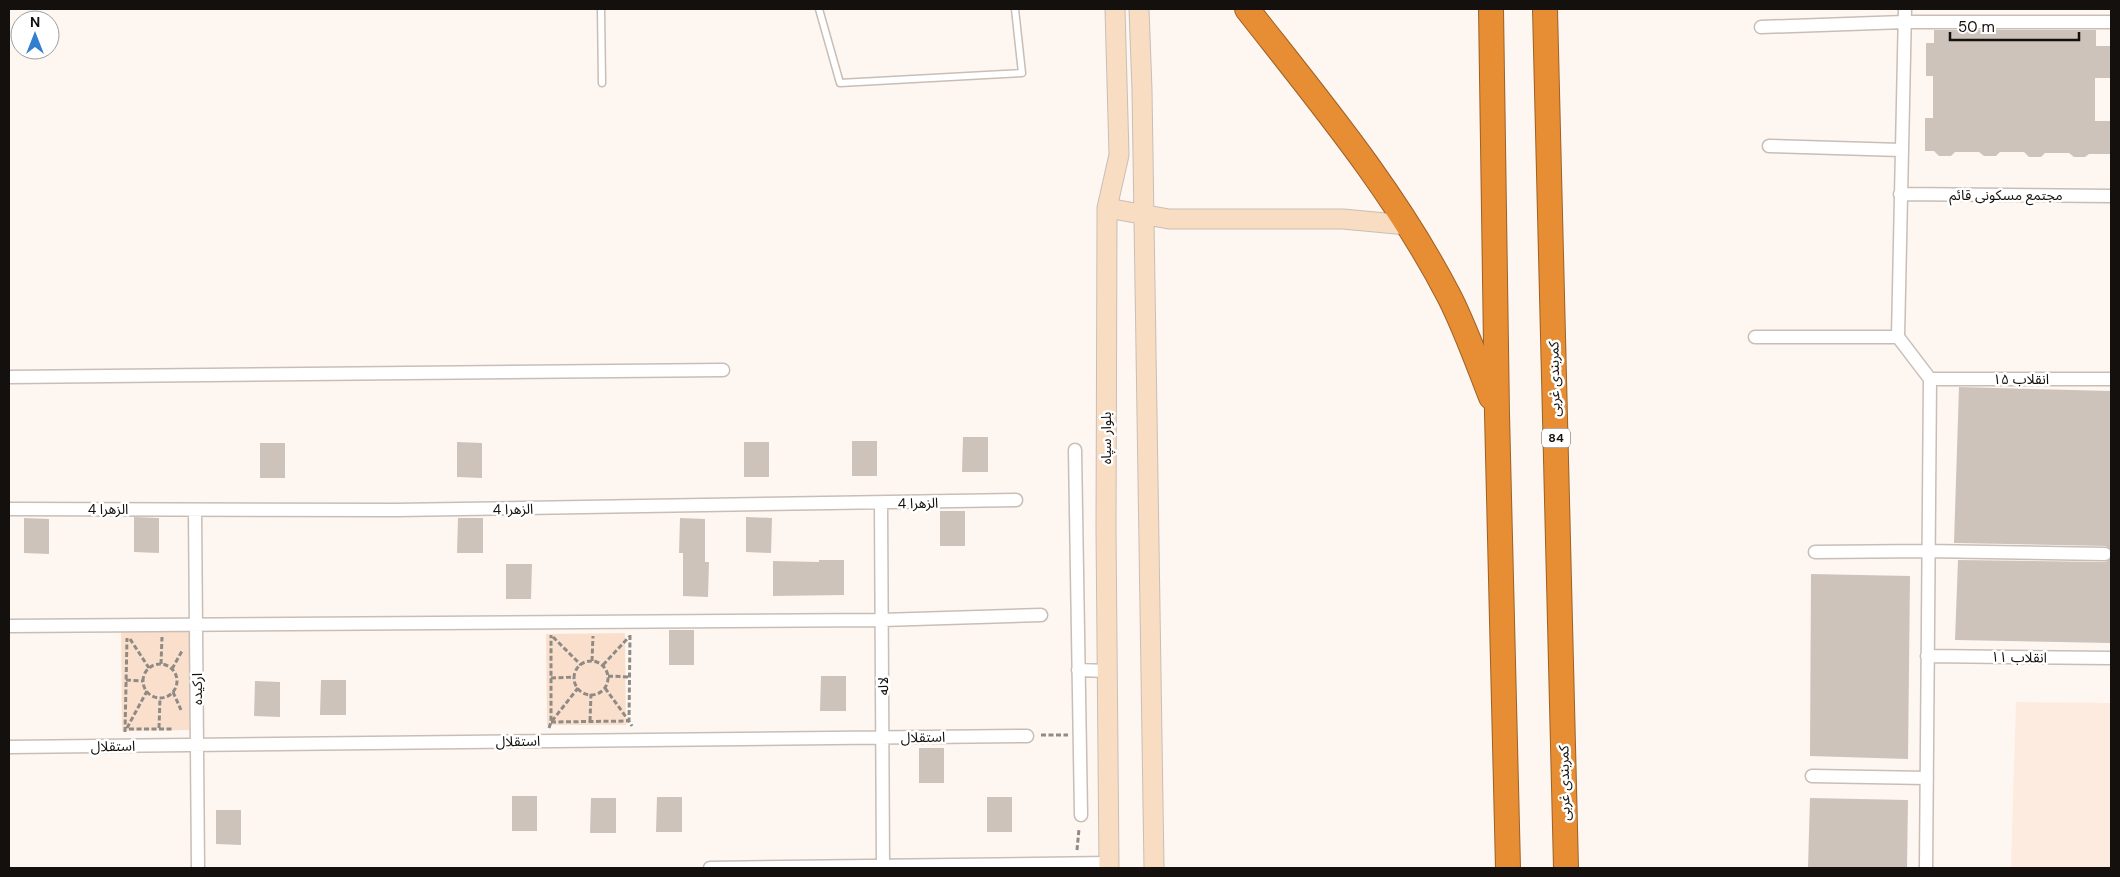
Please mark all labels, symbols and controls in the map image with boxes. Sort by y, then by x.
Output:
north arrow [10,10,60,60]
scale bar [1950,10,2079,42]
text: N [30,13,40,31]
text: 50 m [1958,17,1995,37]
street label: مجتمع مسکونی قائم [1949,186,2063,206]
street label: کمربندی غربی [1544,341,1564,417]
street label: انقلاب ۱۵ [1993,370,2049,388]
street label: بلوار سپاه [1097,411,1116,464]
road number: 84 [1542,428,1570,448]
street label: الزهرا 4 [897,494,939,512]
street label: الزهرا 4 [88,500,128,518]
street label: الزهرا 4 [492,500,534,518]
street label: انقلاب ۱۱ [1991,648,2047,666]
street label: ارکیده [188,673,206,705]
street label: لاله [874,677,892,695]
street label: استقلال [901,728,945,746]
street label: استقلال [496,732,540,750]
street label: استقلال [91,737,135,755]
street label: کمربندی غربی [1554,745,1574,821]

